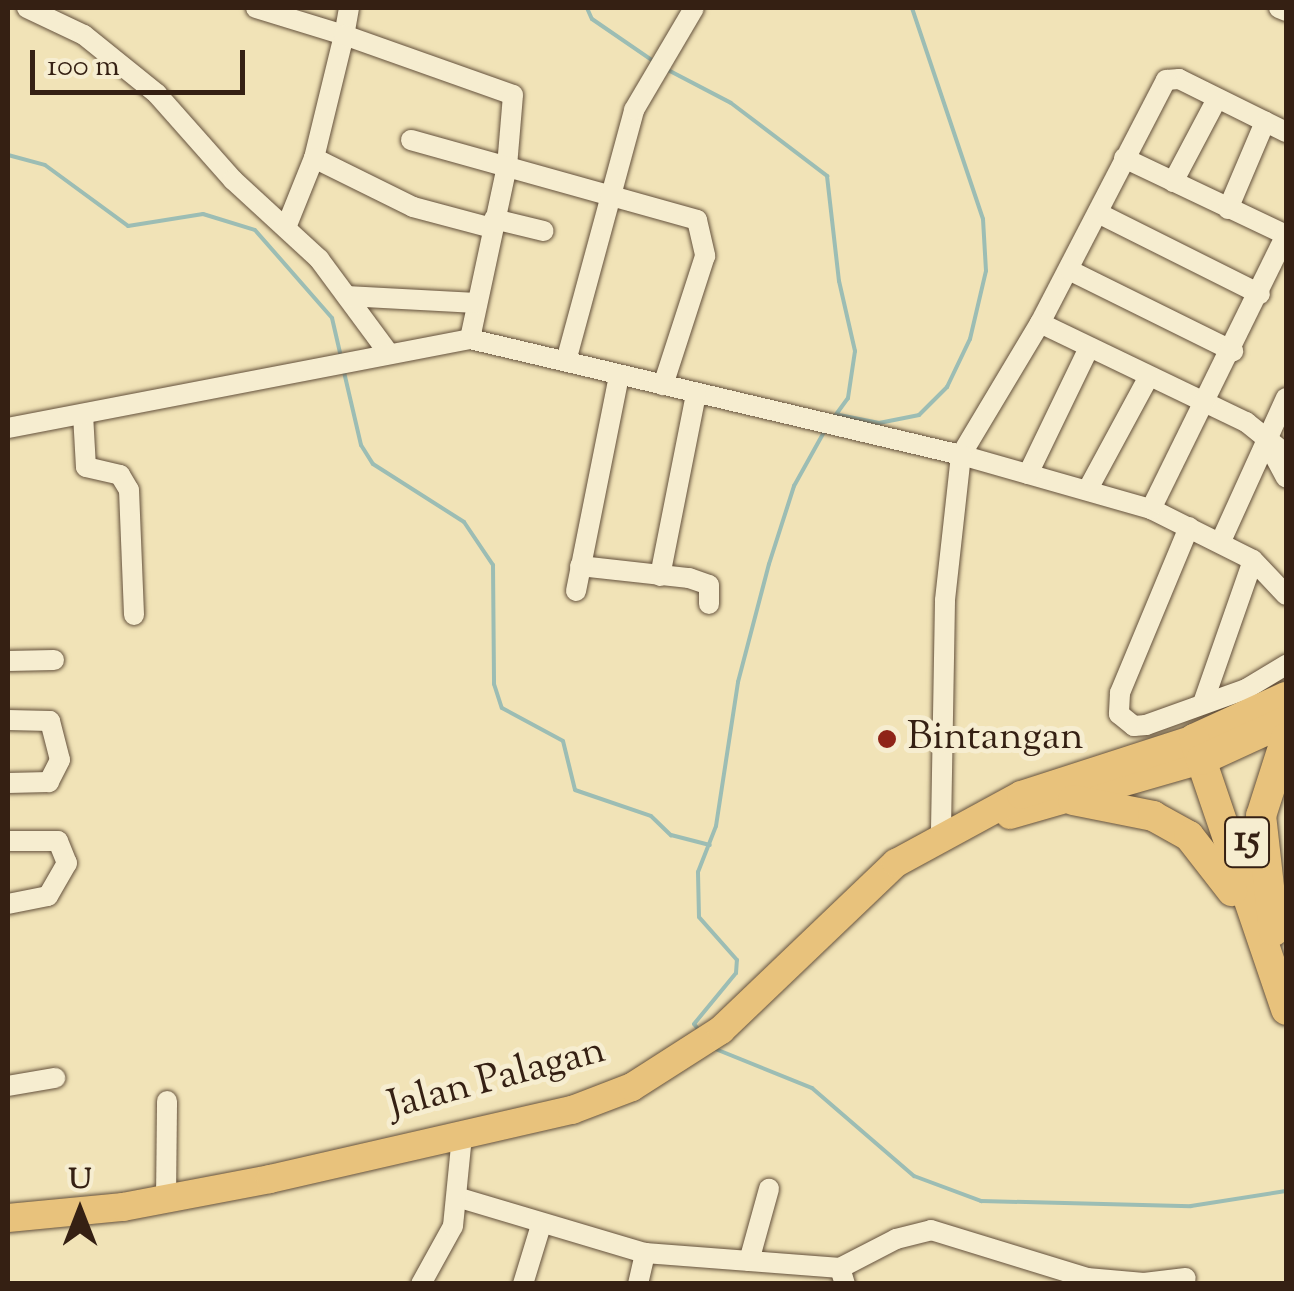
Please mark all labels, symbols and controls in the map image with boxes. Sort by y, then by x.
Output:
scale bar [35,30,250,92]
text: 100 m [47,46,120,89]
place label: Bintangan [907,715,1084,763]
marker: Bintangan [876,728,898,750]
road number: 15 [1222,809,1272,875]
street label: Jalan Palagan [383,1028,611,1132]
north arrow [30,1161,130,1261]
text: U [69,1161,91,1201]

